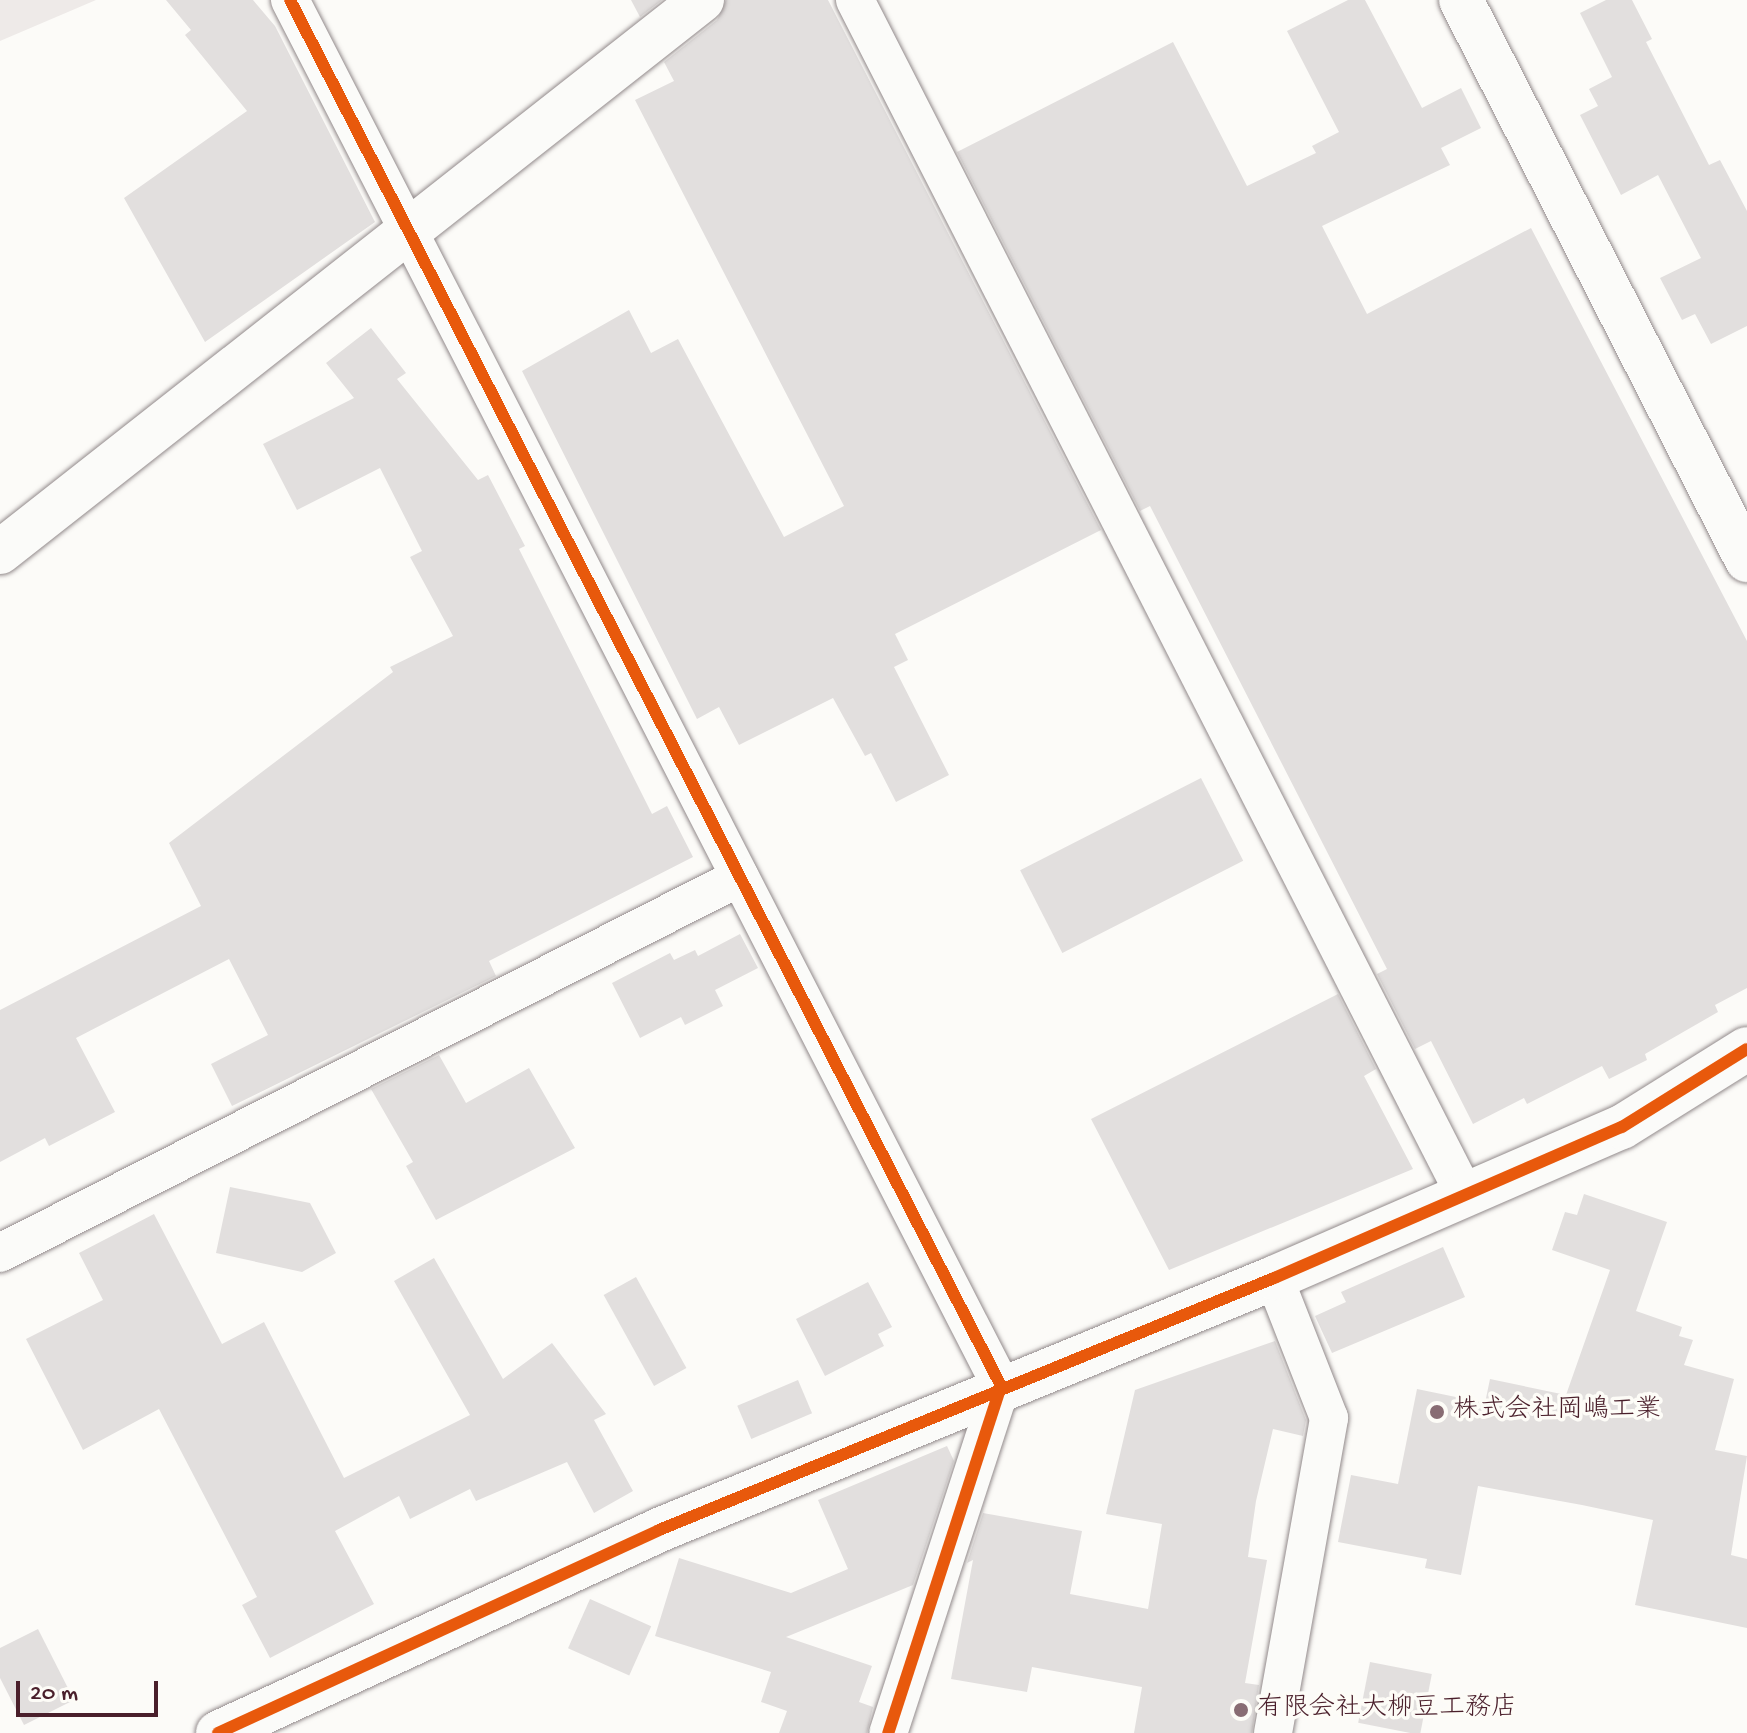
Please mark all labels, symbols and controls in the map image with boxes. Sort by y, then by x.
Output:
place label: 株式会社岡嶋工業 [1453,1396,1661,1428]
marker: 株式会社岡嶋工業 [1428,1403,1446,1421]
scale bar [20,1665,162,1715]
text: 20 m [30,1680,78,1709]
place label: 有限会社大柳豆工務店 [1257,1694,1517,1726]
marker: 有限会社大柳豆工務店 [1232,1701,1250,1719]

